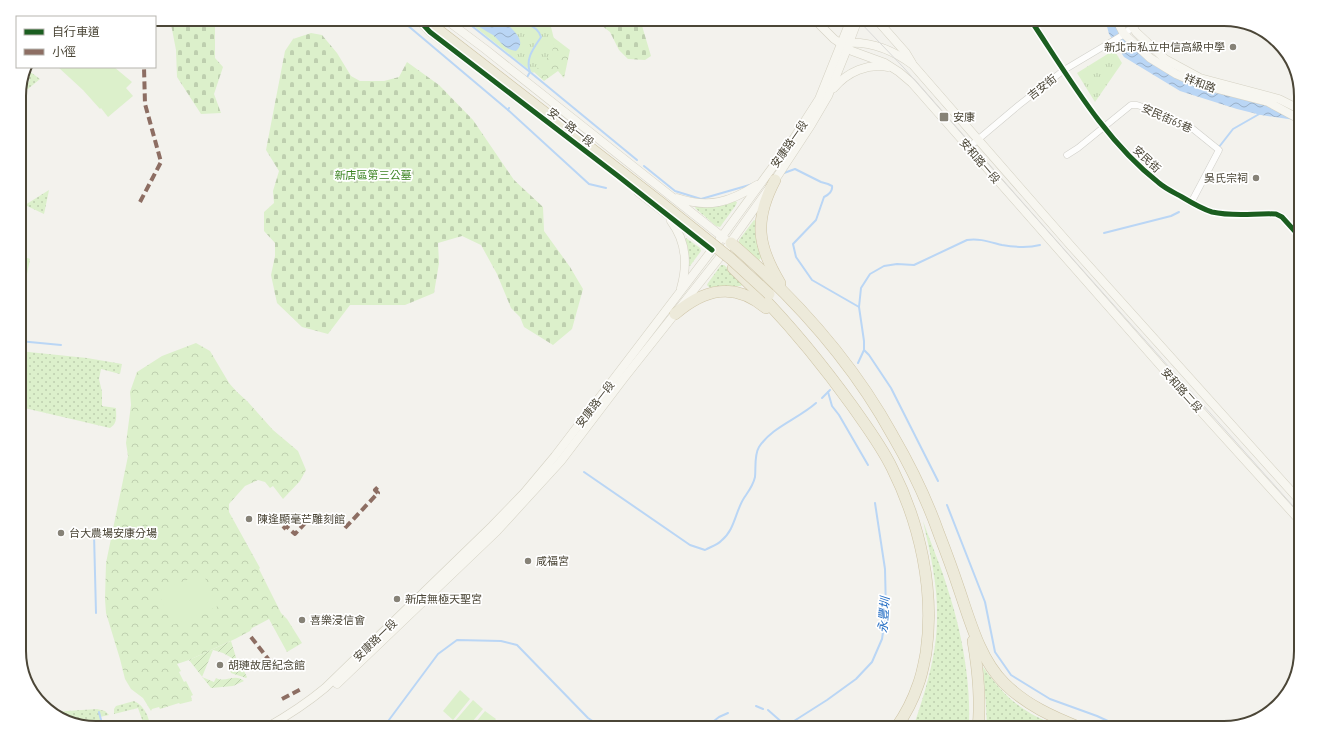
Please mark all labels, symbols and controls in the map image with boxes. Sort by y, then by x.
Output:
legend [16,16,156,68]
text: 自行車道 [52,24,100,39]
place label: 新北市私立中信高級中學 [1104,40,1225,54]
marker: 新北市私立中信高級中學 [1228,42,1238,52]
text: 小徑 [52,44,76,59]
street label: 吉安街 [1025,71,1059,103]
street label: 祥和路 [1182,71,1218,95]
street label: 安民街65巷 [1140,101,1194,135]
street label: 安一路一段 [545,105,597,149]
place label: 安康 [953,110,975,124]
marker: 安康 [938,111,950,123]
street label: 安康路一段 [767,117,811,171]
street label: 安和路一段 [957,136,1003,186]
street label: 安民街 [1130,143,1164,175]
park label: 新店區第三公墓 [335,168,412,182]
place label: 吳氏宗祠 [1204,171,1248,185]
marker: 吳氏宗祠 [1251,173,1261,183]
street label: 安和路二段 [1158,365,1206,415]
street label: 安康路一段 [573,378,617,430]
place label: 陳逢顯毫芒雕刻館 [257,512,345,526]
marker: 陳逢顯毫芒雕刻館 [244,514,254,524]
place label: 台大農場安康分場 [69,526,157,540]
marker: 台大農場安康分場 [56,528,66,538]
place label: 咸福宮 [536,554,569,568]
marker: 咸福宮 [523,556,533,566]
place label: 新店無極天聖宮 [405,592,482,606]
marker: 新店無極天聖宮 [392,594,402,604]
water label: 永豐圳 [875,594,892,633]
place label: 喜樂浸信會 [310,613,365,627]
marker: 喜樂浸信會 [297,615,307,625]
street label: 安康路一段 [350,616,400,664]
place label: 胡璉故居紀念館 [228,658,305,672]
marker: 胡璉故居紀念館 [215,660,225,670]

